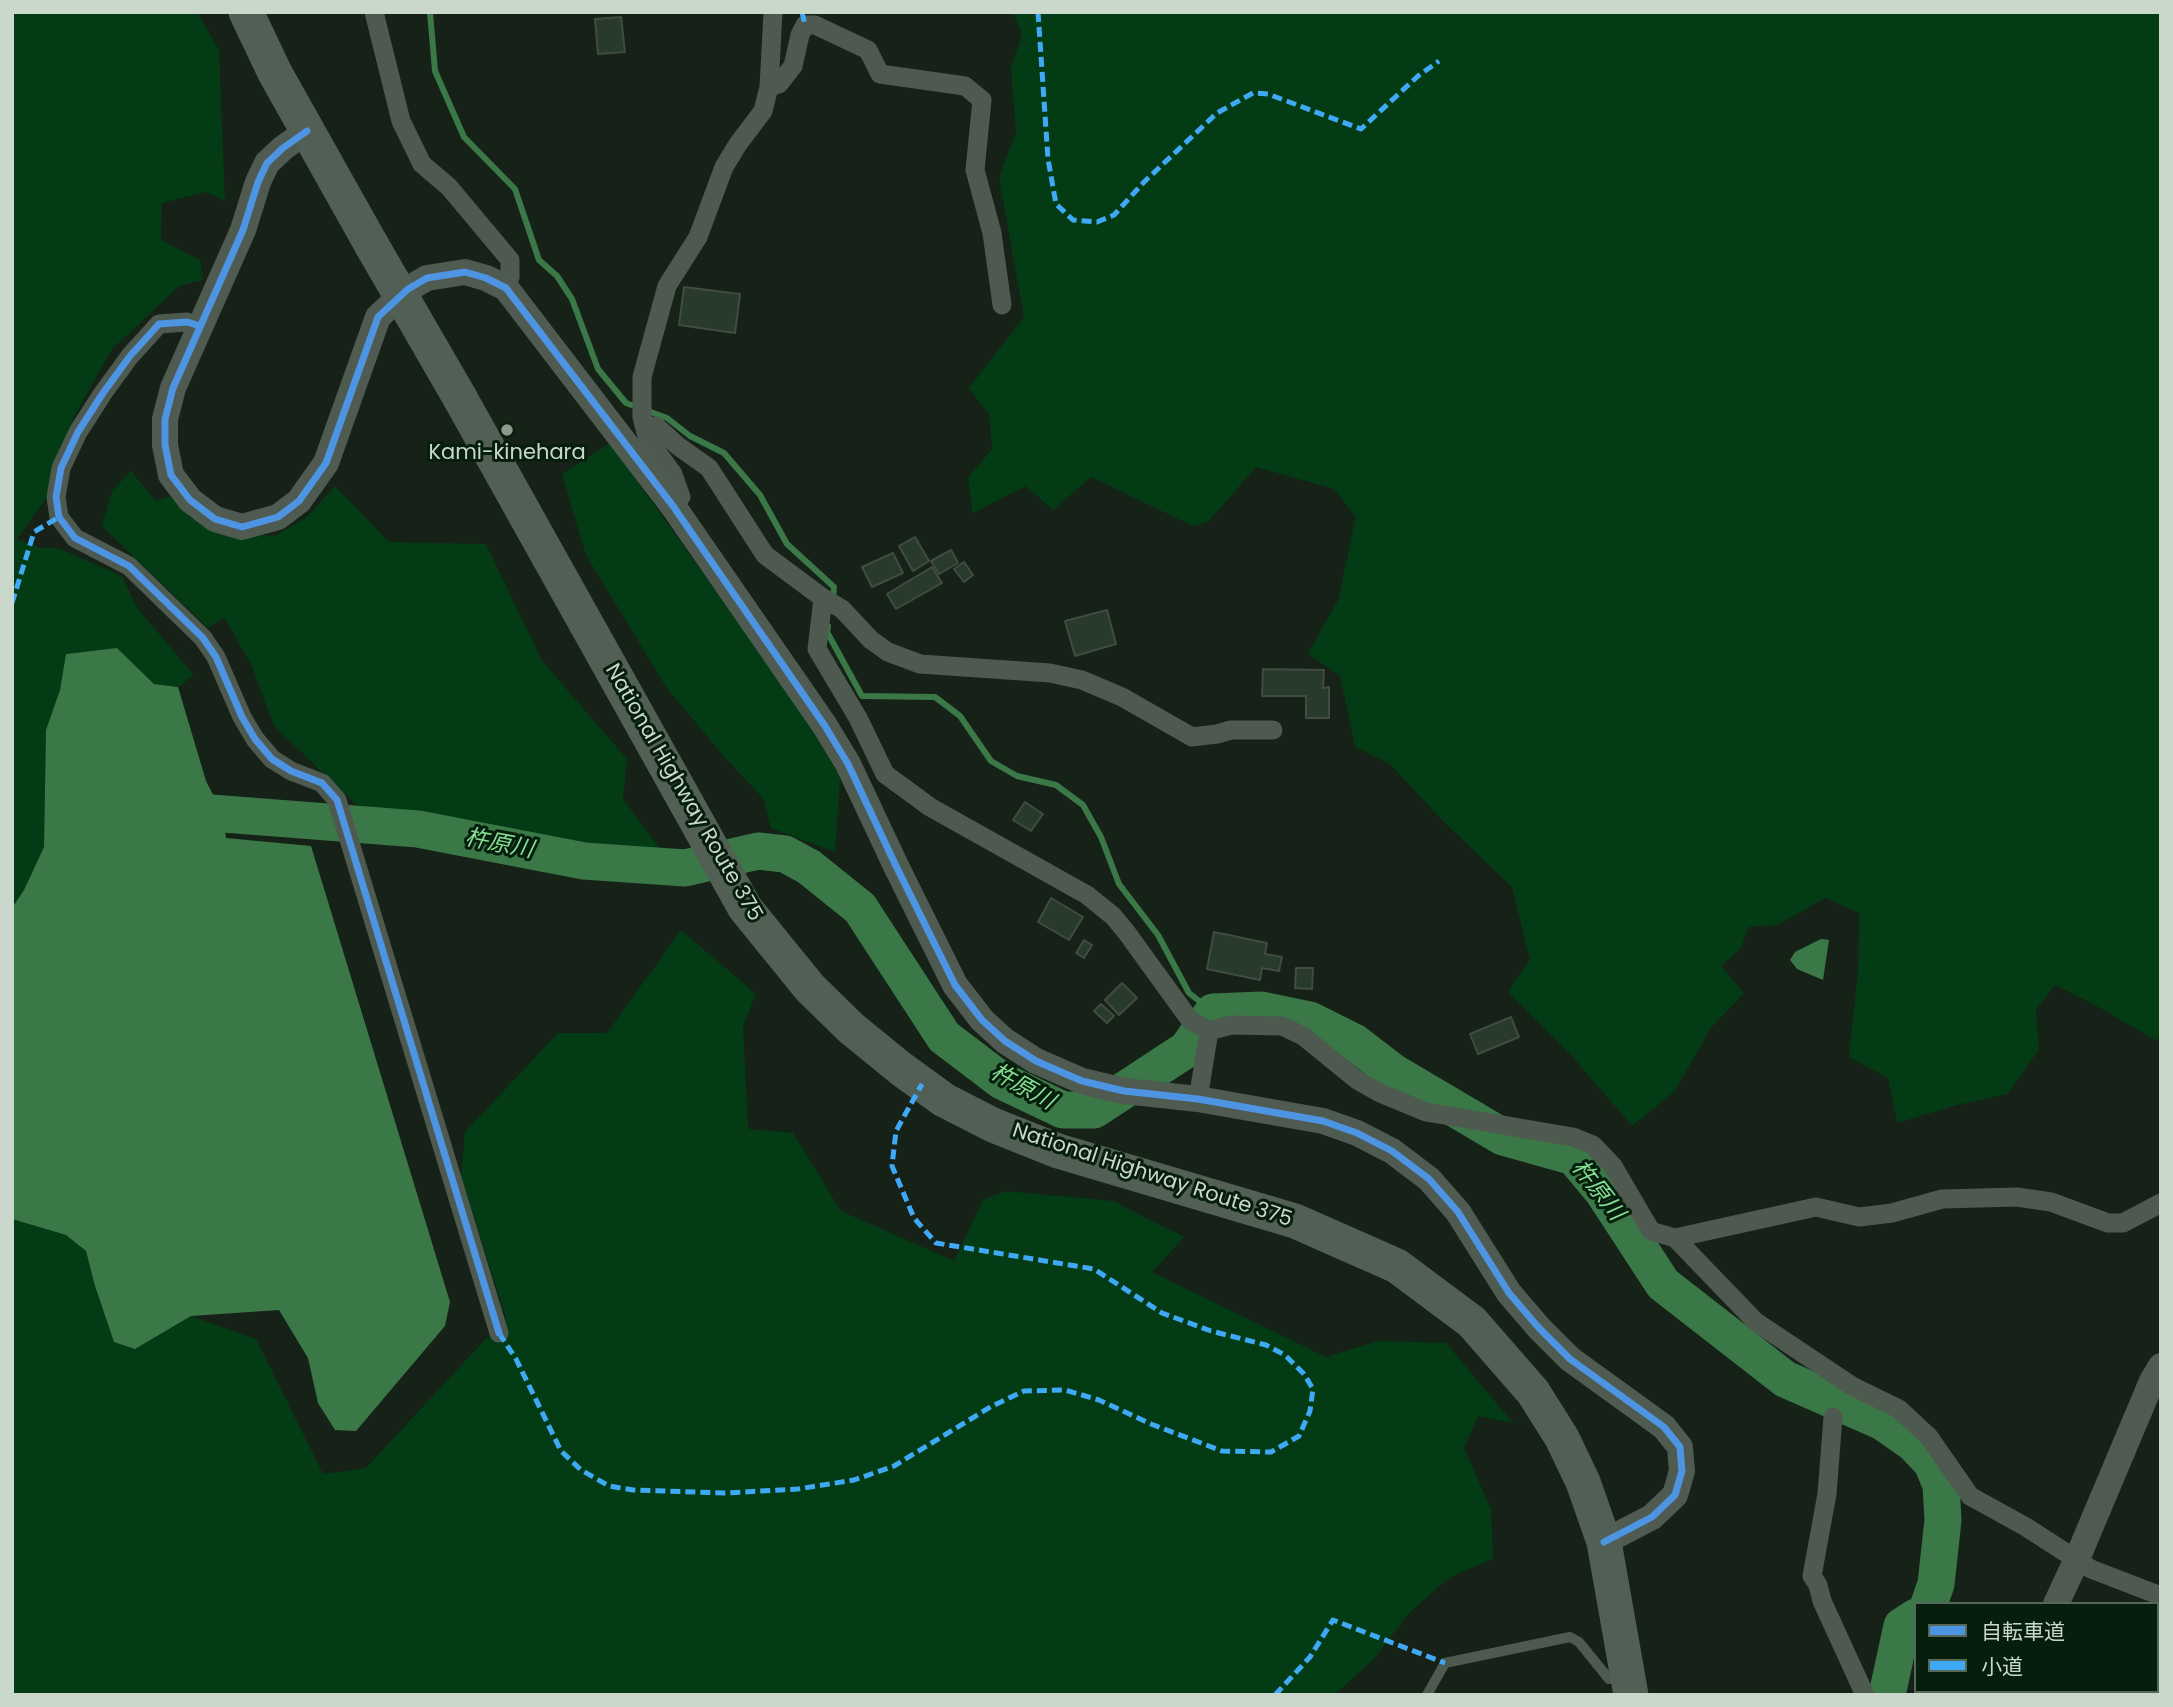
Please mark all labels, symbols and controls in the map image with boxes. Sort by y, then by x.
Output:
marker: Kami-kinehara [499,422,515,438]
place label: Kami-kinehara [428,441,586,467]
street label: National Highway Route 375 [599,660,767,926]
water label: 杵原川 [463,825,535,865]
water label: 杵原川 [985,1059,1059,1117]
street label: National Highway Route 375 [1009,1119,1295,1233]
water label: 杵原川 [1565,1155,1629,1227]
legend [1914,1602,2159,1693]
text: 自転車道 [1981,1617,2065,1646]
text: 小道 [1981,1652,2023,1681]

